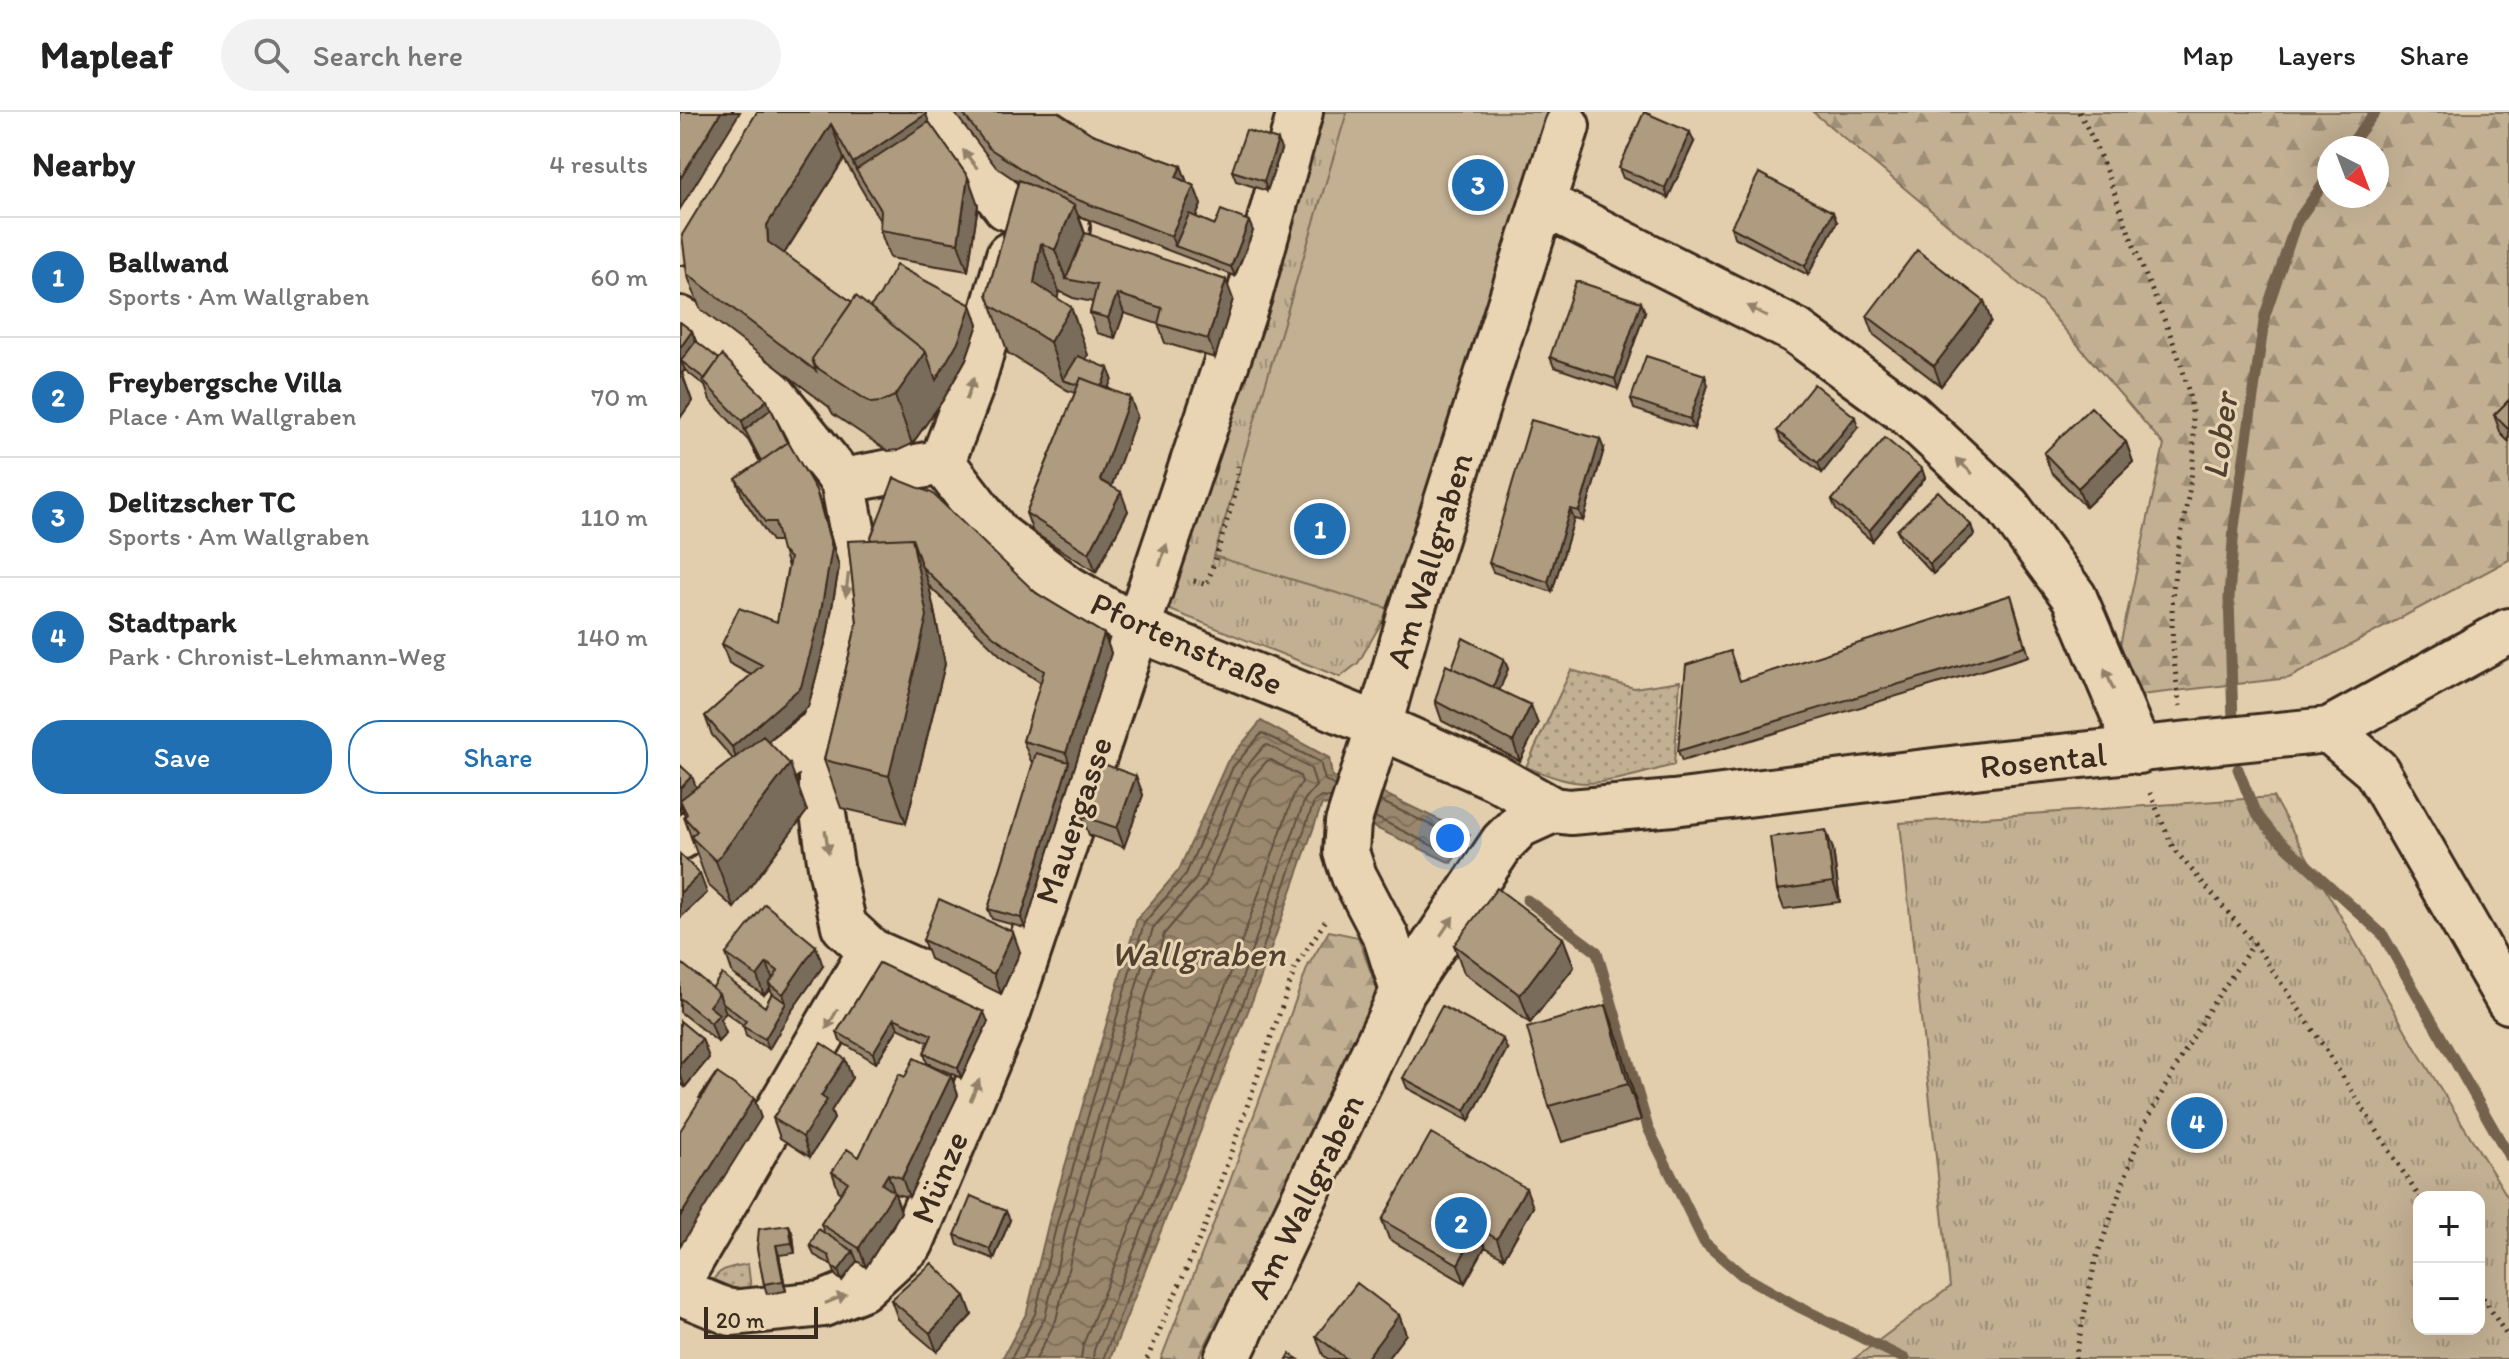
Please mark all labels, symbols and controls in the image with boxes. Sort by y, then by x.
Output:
search box [221,19,781,91]
text: Mapleaf [40,32,173,78]
icon: search [249,33,293,77]
text: Search here [313,37,463,74]
text: Map [2182,38,2234,72]
text: Layers [2278,38,2356,72]
text: Share [2400,38,2469,72]
north arrow [2317,136,2389,208]
text: Nearby [32,144,135,185]
text: 4 results [549,148,648,180]
one-way arrow [962,149,978,169]
pin: 3 [1452,155,1504,215]
text: Ballwand [108,243,228,280]
text: 1 [52,261,64,293]
text: 60 m [591,261,648,293]
text: Sports · Am Wallgraben [108,280,369,312]
one-way arrow [1746,305,1769,318]
text: Freybergsche Villa [108,363,342,400]
one-way arrow [964,377,977,401]
text: 2 [51,381,65,413]
text: 70 m [591,381,648,413]
water label: Lober [2192,387,2247,482]
text: Place · Am Wallgraben [108,400,357,432]
street label: Am Wallgraben [1377,447,1482,673]
one-way arrow [1955,458,1974,476]
text: Delitzscher TC [108,483,296,520]
pin: 1 [1294,499,1346,559]
text: 3 [51,501,65,533]
text: 110 m [580,501,648,533]
text: Sports · Am Wallgraben [108,520,369,552]
one-way arrow [1158,542,1170,566]
one-way arrow [840,573,853,598]
street label: Pfortenstraße [1084,583,1289,704]
text: Stadtpark [108,603,237,640]
text: 4 [50,621,66,653]
text: 140 m [577,621,648,653]
text: Park · Chronist-Lehmann-Weg [108,640,446,672]
one-way arrow [2102,667,2115,691]
button: Save [32,720,332,794]
button: Share [348,720,648,794]
street label: Mauergasse [1026,731,1121,909]
street label: Rosental [1978,733,2109,788]
your location [1430,818,1470,858]
one-way arrow [821,830,834,855]
one-way arrow [1439,915,1454,936]
water label: Wallgraben [1110,932,1286,975]
one-way arrow [825,1008,839,1030]
one-way arrow [969,1079,982,1102]
street label: Am Wallgraben [1238,1087,1373,1306]
pin: 4 [2171,1093,2223,1153]
street label: Münze [902,1125,977,1230]
map controls [2413,1191,2485,1335]
button: + [2413,1191,2485,1263]
pin: 2 [1435,1193,1487,1253]
button: − [2413,1263,2485,1335]
one-way arrow [824,1292,848,1305]
scale bar [704,1303,818,1339]
text: 20 m [716,1307,765,1334]

